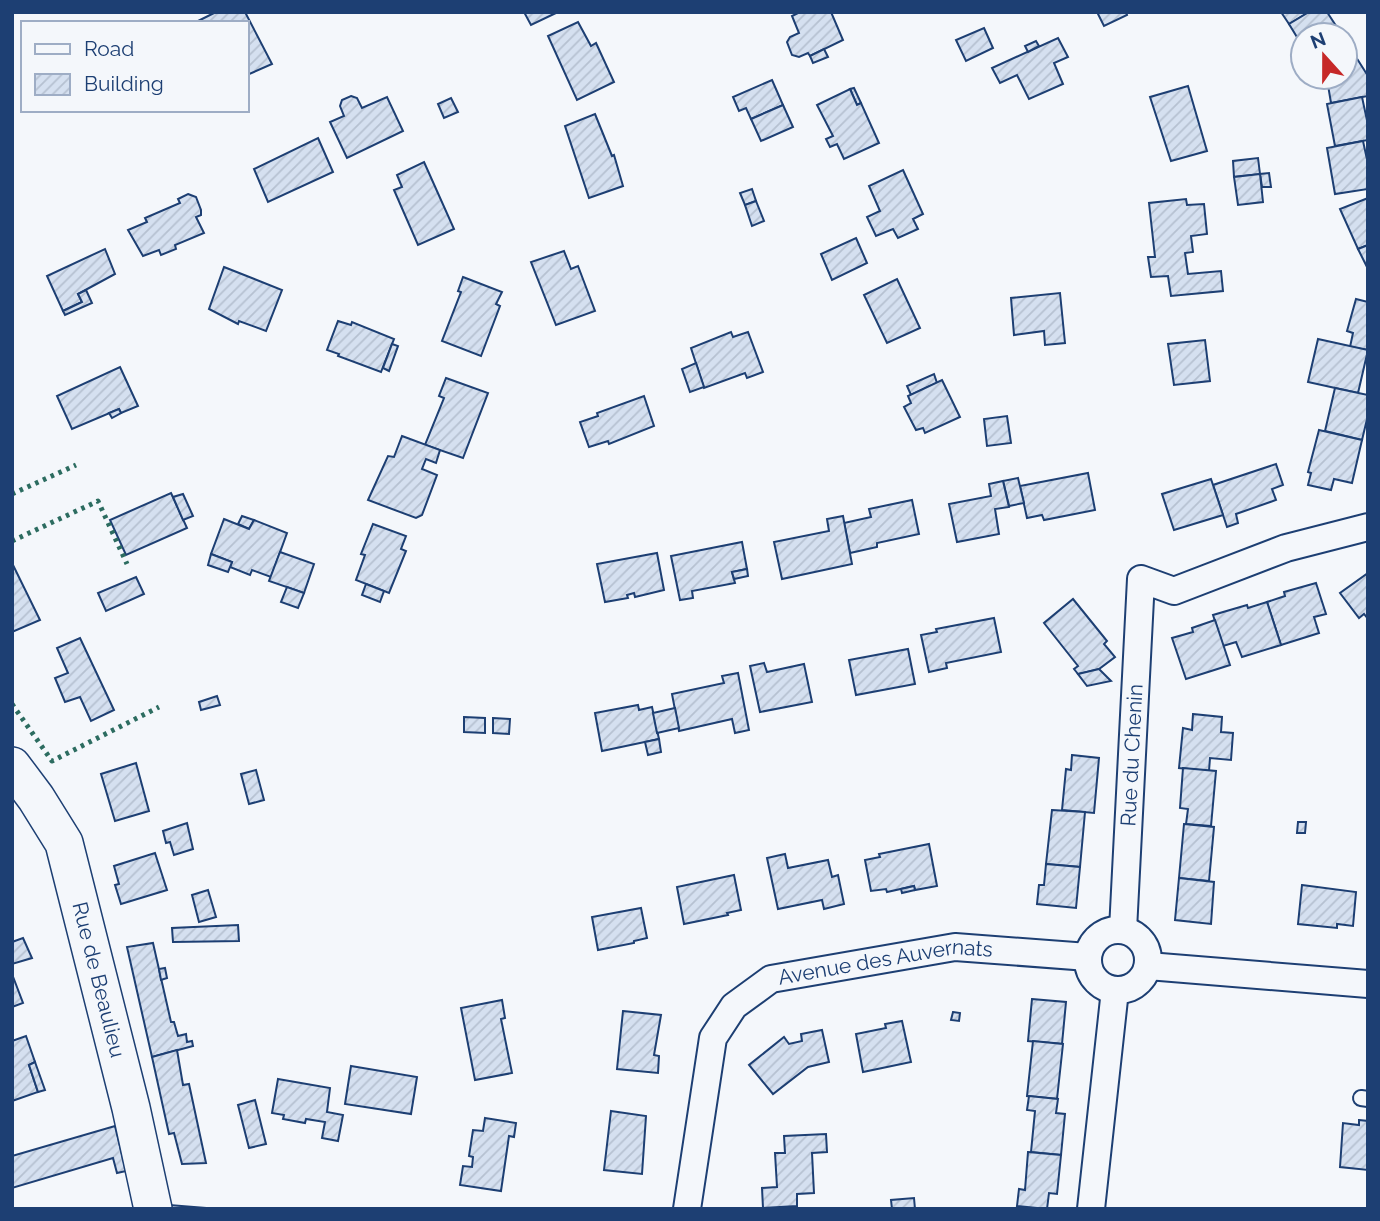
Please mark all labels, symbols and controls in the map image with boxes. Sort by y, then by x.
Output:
legend [21,21,248,112]
north arrow [1289,21,1359,91]
text: N [1307,27,1329,53]
text: Road [84,36,134,61]
text: Building [84,71,164,96]
street label: Rue du Chenin [1115,683,1148,827]
street label: Rue de Beaulieu [67,899,131,1060]
street label: Avenue des Auvernats [776,934,994,990]

